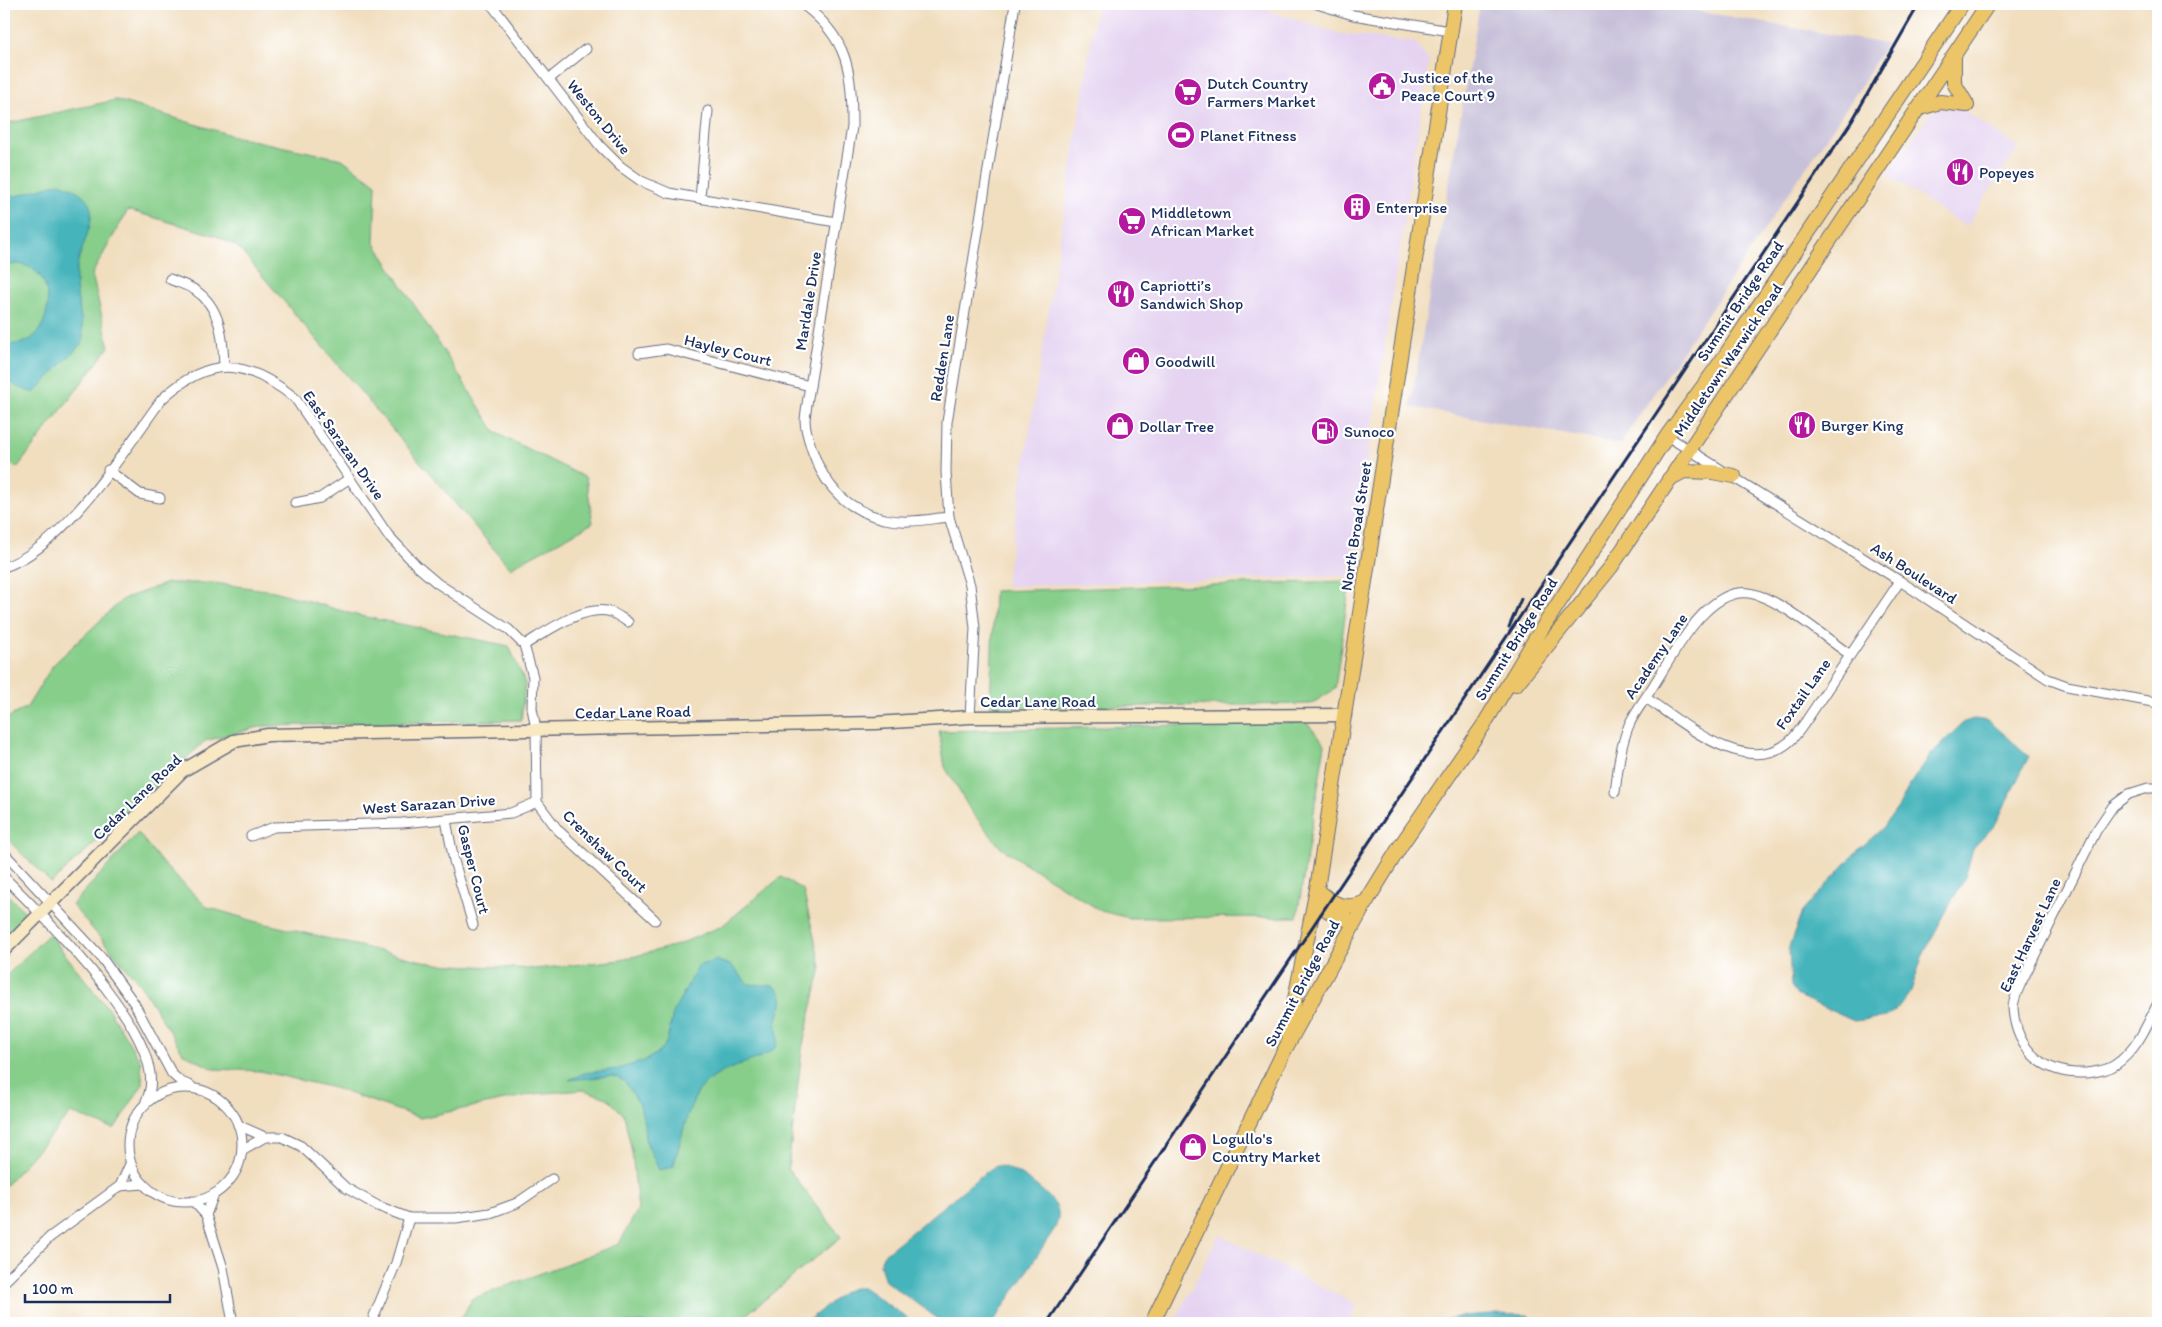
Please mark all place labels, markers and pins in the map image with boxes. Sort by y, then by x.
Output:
place label: Justice of the Peace Court 9 [1401,68,1495,105]
public building icon: Justice of the Peace Court 9 [1367,71,1397,101]
place label: Dutch Country Farmers Market [1207,74,1316,111]
supermarket icon: Dutch Country Farmers Market [1173,77,1203,107]
sports icon: Planet Fitness [1166,120,1196,150]
place label: Planet Fitness [1200,126,1297,145]
restaurant icon: Popeyes [1945,157,1975,187]
place label: Popeyes [1979,163,2034,182]
building icon: Enterprise [1342,192,1372,222]
place label: Enterprise [1376,198,1448,217]
place label: Middletown African Market [1151,203,1254,240]
supermarket icon: Middletown African Market [1117,206,1147,236]
place label: Capriotti’s Sandwich Shop [1140,276,1243,313]
restaurant icon: Capriotti’s Sandwich Shop [1106,279,1136,309]
shop icon: Goodwill [1121,346,1151,376]
place label: Goodwill [1155,352,1216,371]
restaurant icon: Burger King [1787,410,1817,440]
shop icon: Dollar Tree [1105,411,1135,441]
fuel station icon: Sunoco [1310,416,1340,446]
place label: Burger King [1821,416,1905,435]
place label: Dollar Tree [1139,417,1214,436]
place label: Sunoco [1344,422,1394,441]
place label: Logullo's Country Market [1212,1129,1321,1166]
shop icon: Logullo's Country Market [1178,1132,1208,1162]

